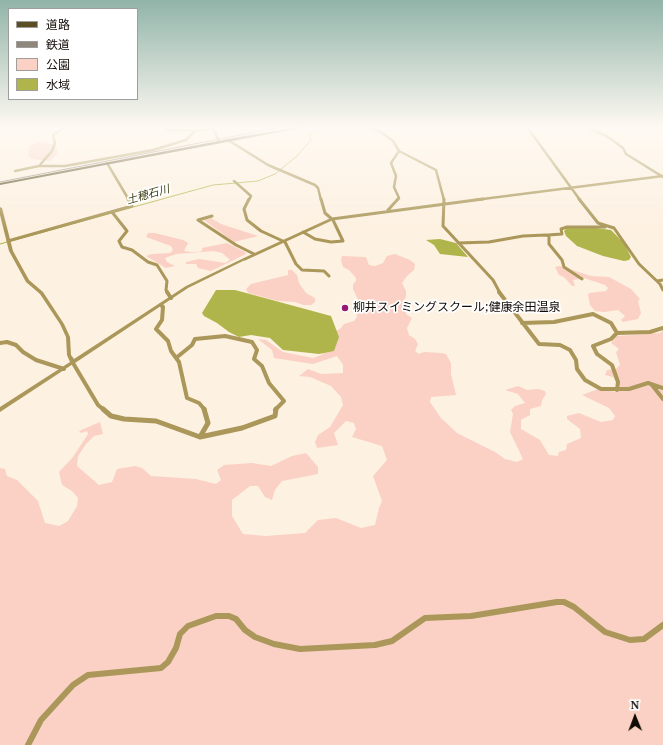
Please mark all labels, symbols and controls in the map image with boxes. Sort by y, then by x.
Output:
legend [8,8,138,100]
text: 道路 [46,16,70,33]
text: 鉄道 [46,36,70,53]
text: 公園 [46,56,70,73]
text: 水域 [46,76,70,93]
water label: 土穂石川 [125,183,171,207]
place label: 柳井スイミングスクール;健康余田温泉 [353,301,560,315]
marker: 柳井スイミングスクール;健康余田温泉 [340,303,350,313]
north arrow [615,697,655,737]
text: N [630,697,639,712]

